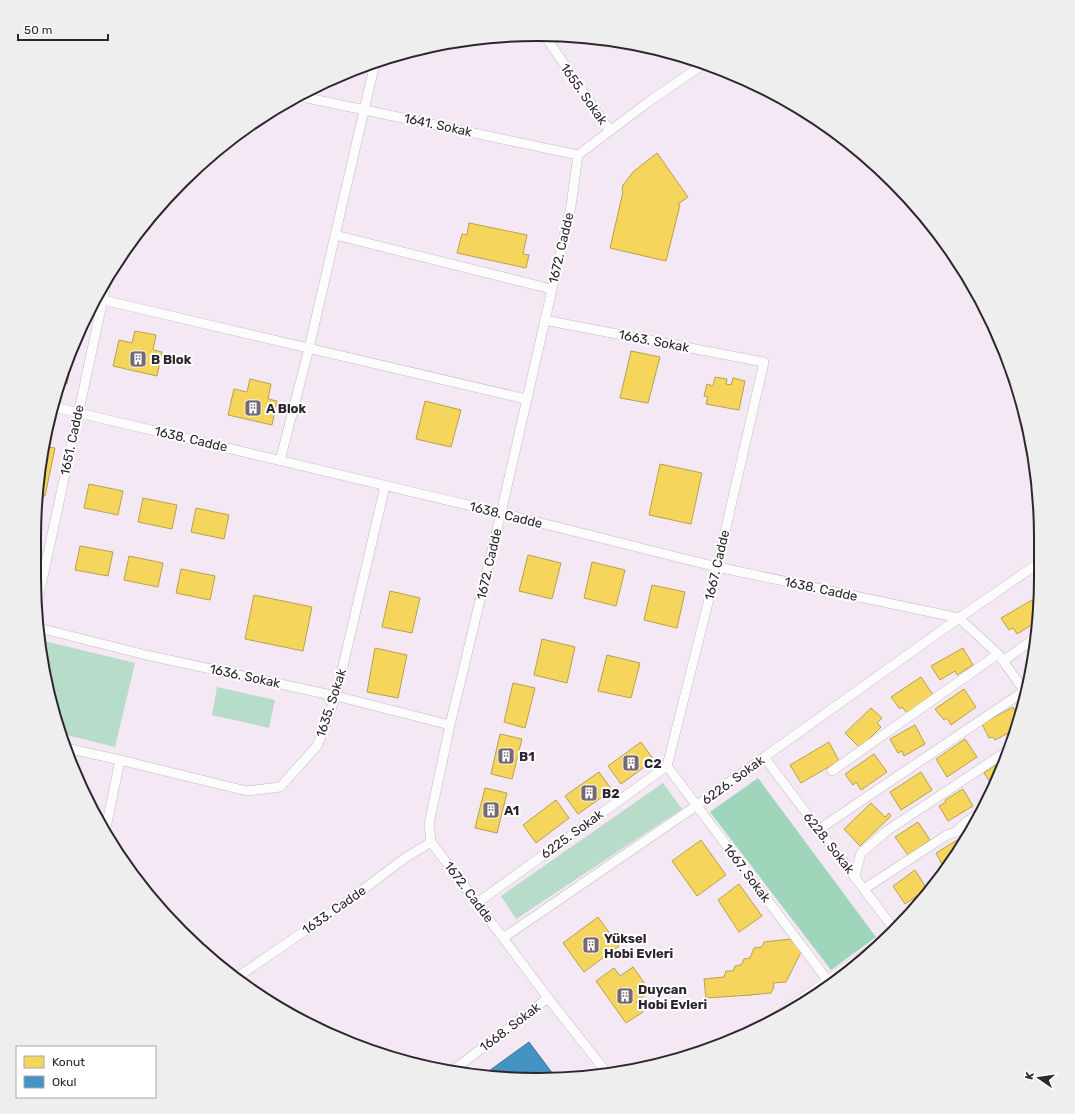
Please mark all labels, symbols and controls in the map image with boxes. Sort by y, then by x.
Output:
scale bar [18,16,108,42]
text: 50 m [24,23,52,37]
street label: 1655. Sokak [557,61,611,128]
street label: 1641. Sokak [403,110,474,140]
street label: 1672. Cadde [546,211,576,285]
street label: 1663. Sokak [617,327,691,355]
building icon: B Blok [128,349,148,369]
place label: B Blok [151,352,192,367]
building icon: A Blok [243,398,263,418]
place label: A Blok [266,401,307,416]
street label: 1651. Cadde [57,403,87,477]
street label: 1638. Cadde [153,423,229,455]
street label: 1638. Cadde [468,499,544,531]
street label: 1672. Cadde [474,527,504,601]
street label: 1667. Cadde [702,528,732,602]
street label: 1638. Cadde [783,574,859,604]
street label: 1636. Sokak [208,661,282,691]
street label: 1635. Sokak [313,667,349,739]
building icon: B1 [496,746,516,766]
place label: B1 [519,749,535,764]
street label: 6226. Sokak [699,752,767,808]
building icon: C2 [621,753,641,773]
place label: C2 [644,756,662,771]
building icon: B2 [579,783,599,803]
place label: B2 [602,786,620,801]
building icon: A1 [481,800,501,820]
place label: A1 [504,803,519,818]
street label: 6225. Sokak [538,806,606,862]
street label: 6228. Sokak [800,809,858,877]
street label: 1667. Sokak [720,841,774,905]
street label: 1672. Cadde [441,859,497,925]
street label: 1633. Cadde [299,883,369,937]
place label: Yüksel Hobi Evleri [604,931,673,961]
building icon: Yüksel Hobi Evleri [581,935,601,955]
place label: Duycan Hobi Evleri [638,982,707,1012]
building icon: Duycan Hobi Evleri [615,986,635,1006]
street label: 1668. Sokak [477,999,543,1055]
legend [16,1046,156,1098]
text: Konut [52,1055,85,1069]
north arrow [1019,1058,1059,1098]
text: K [1023,1070,1037,1081]
text: Okul [52,1075,77,1089]

